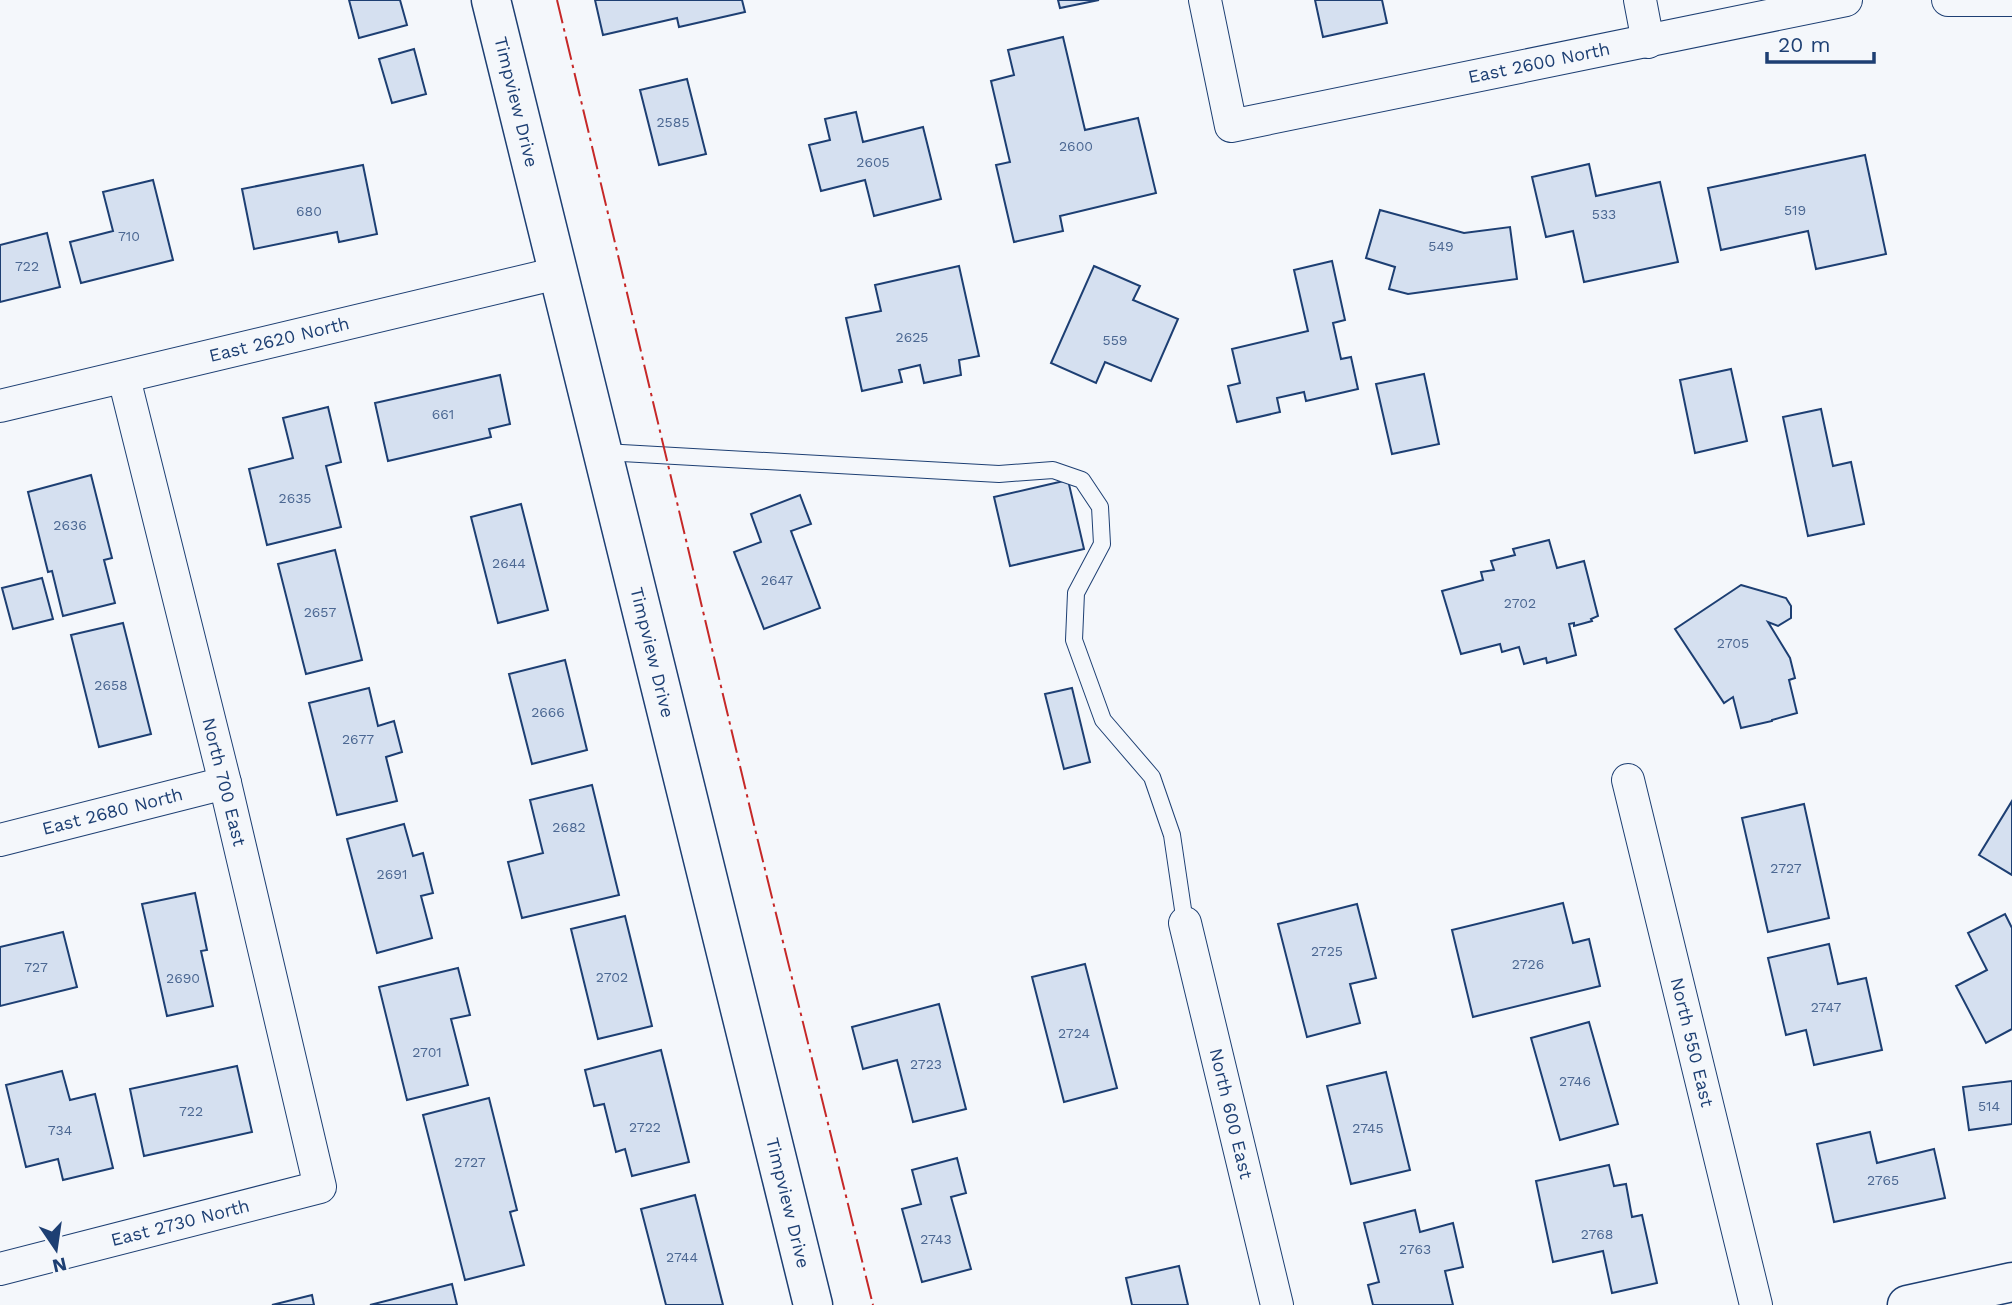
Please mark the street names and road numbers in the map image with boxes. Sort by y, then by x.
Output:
street label: Timpview Drive [490,34,543,169]
street label: East 2600 North [1466,38,1612,87]
street label: East 2620 North [207,312,351,366]
street label: Timpview Drive [626,585,679,720]
street label: North 700 East [198,715,251,849]
street label: East 2680 North [40,783,185,839]
street label: North 550 East [1667,975,1718,1110]
street label: North 600 East [1206,1046,1257,1181]
street label: Timpview Drive [762,1135,815,1270]
street label: East 2730 North [108,1195,252,1250]

